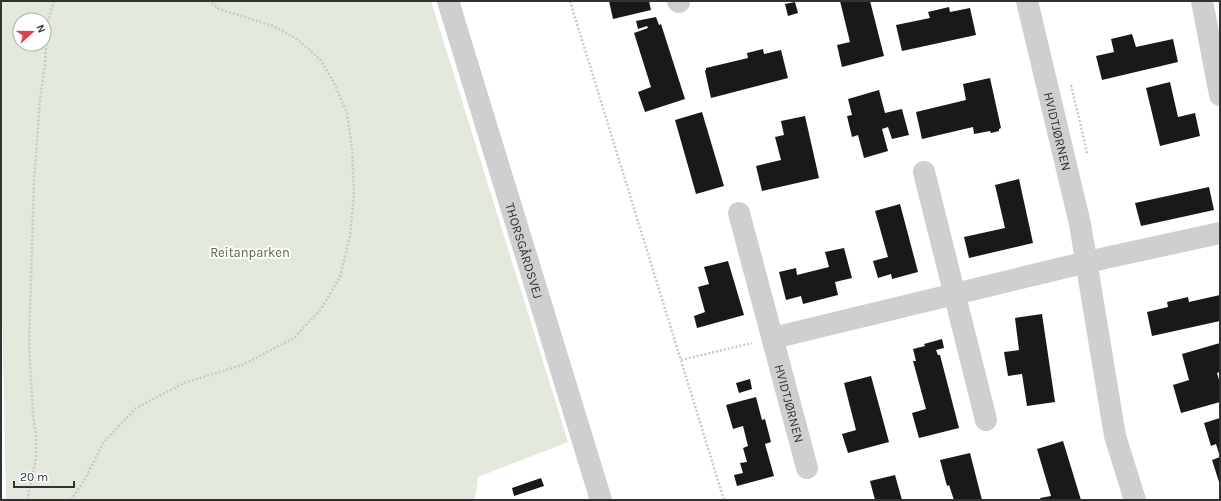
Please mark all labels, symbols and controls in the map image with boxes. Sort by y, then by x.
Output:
north arrow [12,12,52,52]
text: N [33,23,48,35]
street label: HVIDTJØRNEN [1041,91,1074,172]
street label: THORSGÅRDSVEJ [502,201,546,300]
park label: Reitanparken [210,245,290,260]
street label: HVIDTJØRNEN [772,363,807,444]
scale bar [14,463,74,489]
text: 20 m [20,470,48,484]

